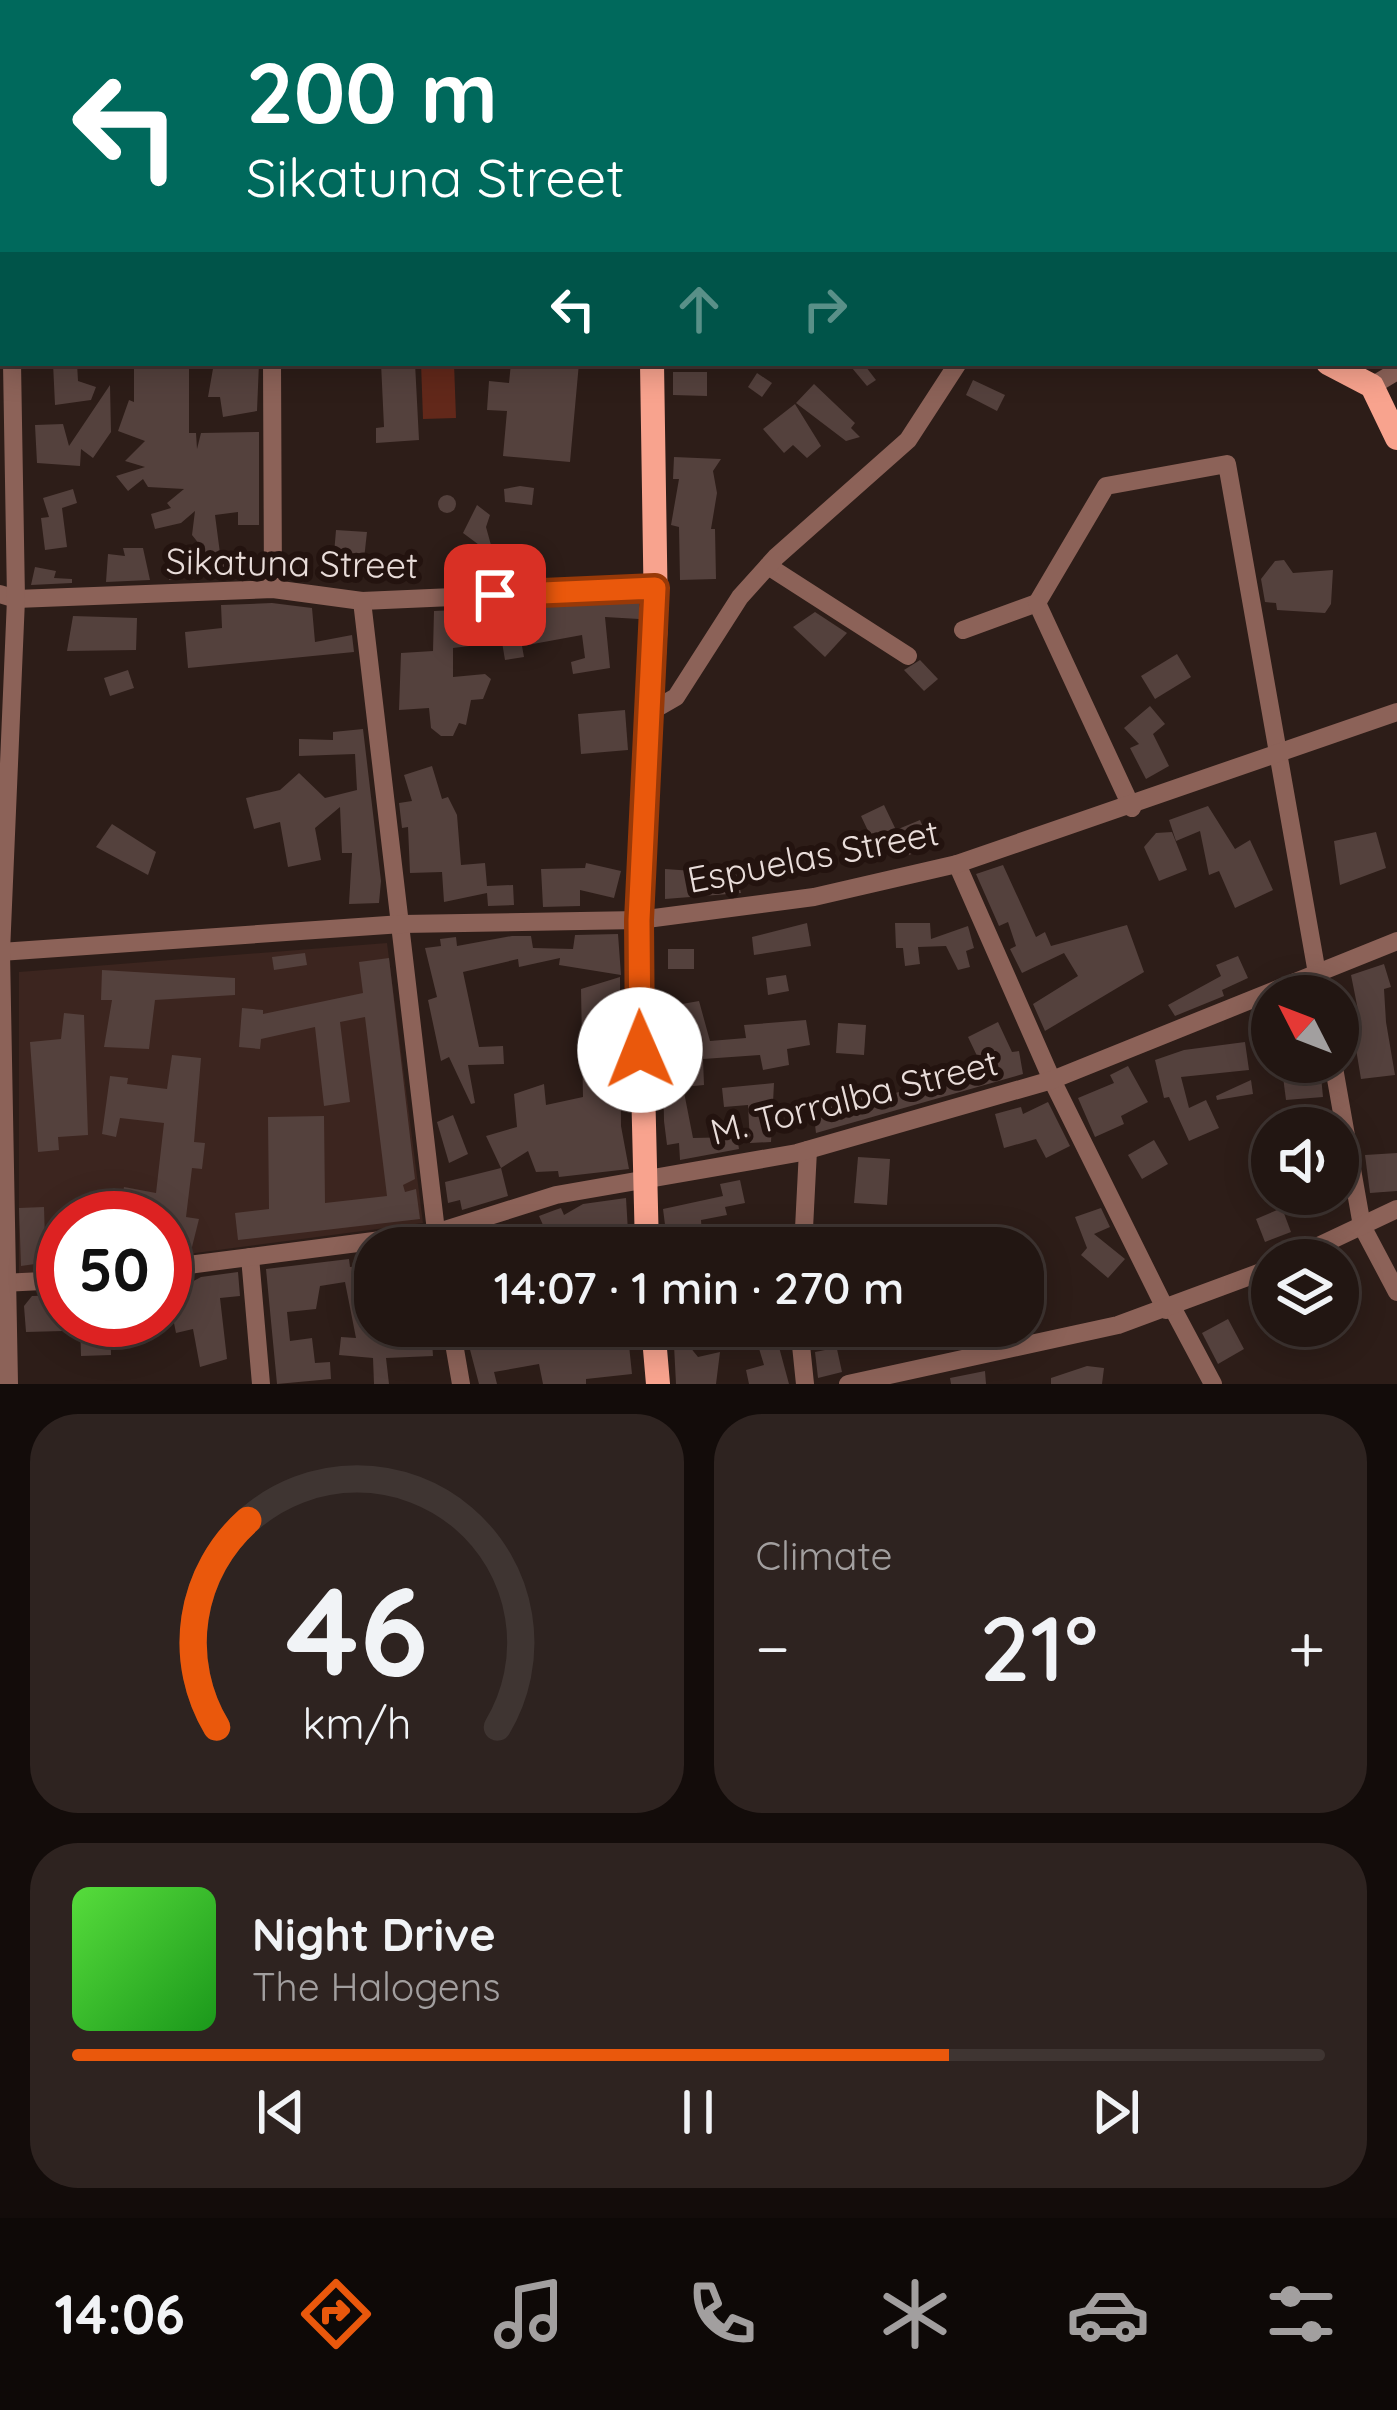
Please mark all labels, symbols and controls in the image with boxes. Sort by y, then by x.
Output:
text: 200 m [246,39,498,144]
icon: left [48,48,204,204]
text: Sikatuna Street [246,143,625,211]
icon: left [540,276,606,342]
icon: ahead [666,276,732,342]
icon: right [792,276,858,342]
street label: Sikatuna Street [165,538,419,587]
pin [444,544,546,646]
icon: arrive [462,562,528,628]
street label: Espuelas Street [683,809,942,902]
north arrow [1251,975,1359,1083]
map controls [1251,975,1359,1347]
position arrow [577,987,703,1113]
street label: M. Torralba Street [706,1039,1002,1154]
button: sound [1251,1107,1359,1215]
speed limit sign: 50 [36,1191,192,1347]
button: layers [1251,1239,1359,1347]
text: 14:07 · 1 min · 270 m [494,1259,904,1315]
text: Climate [756,1531,893,1580]
text: 46 [286,1551,428,1707]
text: 21° [979,1591,1098,1704]
text: − [756,1606,790,1689]
text: + [1288,1606,1325,1689]
text: km/h [302,1695,411,1749]
text: Night Drive [252,1906,496,1962]
text: The Halogens [252,1962,501,2011]
icon: previous [248,2079,314,2145]
icon: pause [665,2079,731,2145]
icon: next [1083,2079,1149,2145]
icon: directions [294,2272,378,2356]
icon: music [487,2272,571,2356]
icon: phone [680,2272,764,2356]
icon: climate [873,2272,957,2356]
icon: car [1066,2272,1150,2356]
icon: filters [1259,2272,1343,2356]
text: 14:06 [54,2280,185,2348]

